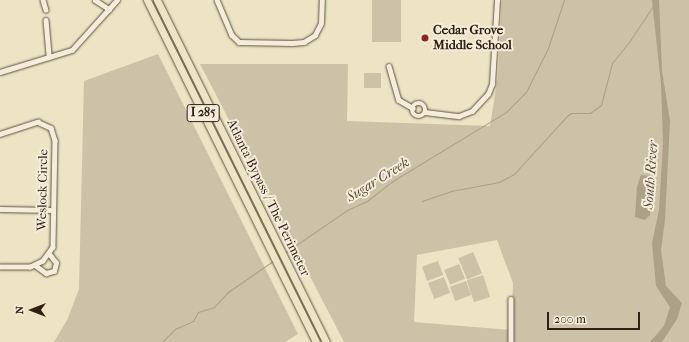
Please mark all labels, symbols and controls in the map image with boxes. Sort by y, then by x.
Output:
place label: Cedar Grove Middle School [433,23,512,54]
marker: Cedar Grove Middle School [420,33,430,43]
road number: I 285 [186,103,220,123]
street label: Atlanta Bypass / The Perimeter [223,117,313,279]
water label: South River [640,140,662,210]
street label: Weslock Circle [34,149,52,231]
water label: Sugar Creek [343,154,413,206]
north arrow [12,290,52,330]
scale bar [549,304,642,330]
text: N [13,306,26,314]
text: 200 m [554,312,586,326]

